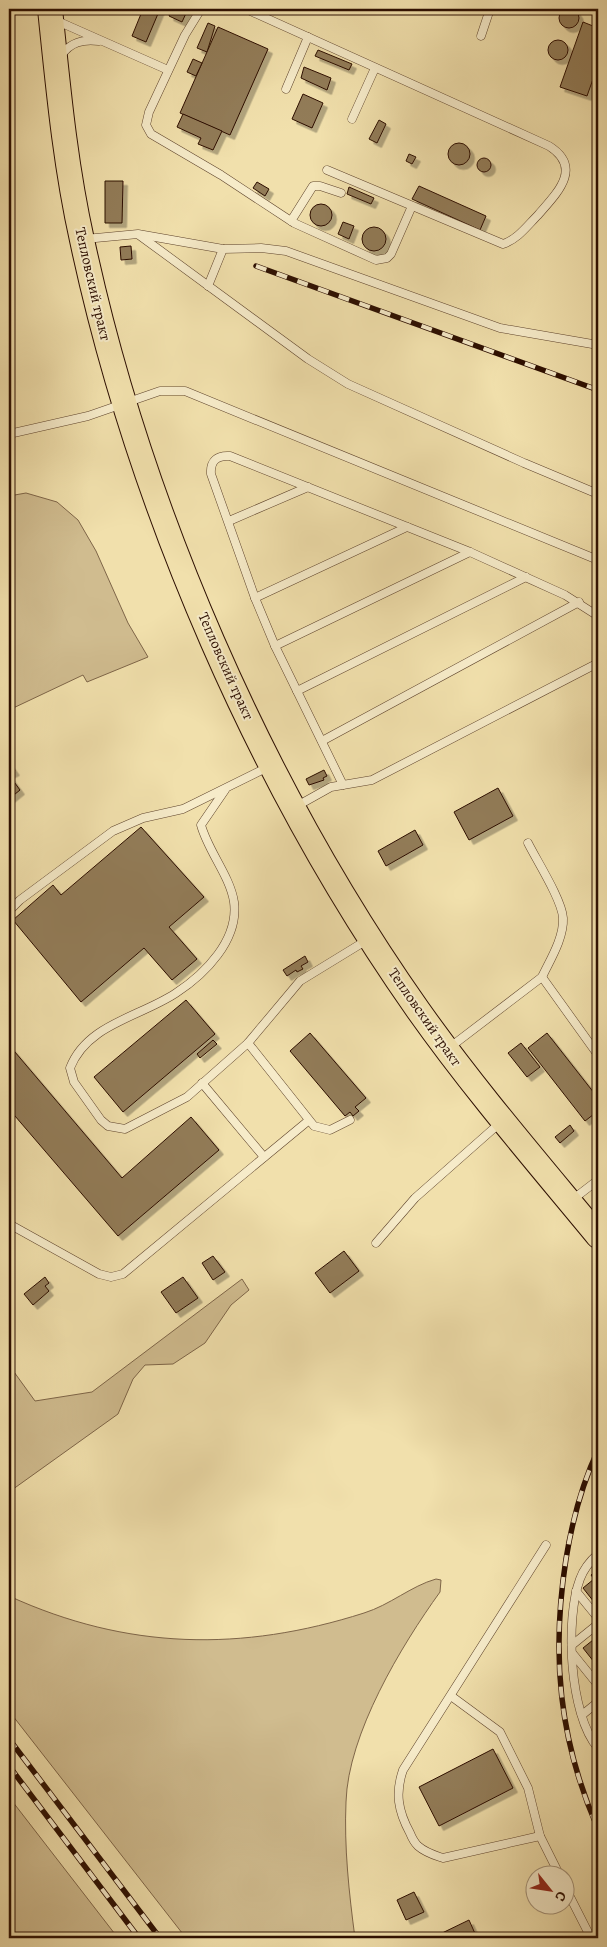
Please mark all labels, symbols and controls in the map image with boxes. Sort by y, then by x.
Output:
street label: Тепловский тракт [70,225,116,343]
street label: Тепловский тракт [193,609,259,723]
street label: Тепловский тракт [384,964,467,1070]
north arrow [524,1864,574,1914]
text: С [550,1888,571,1905]

